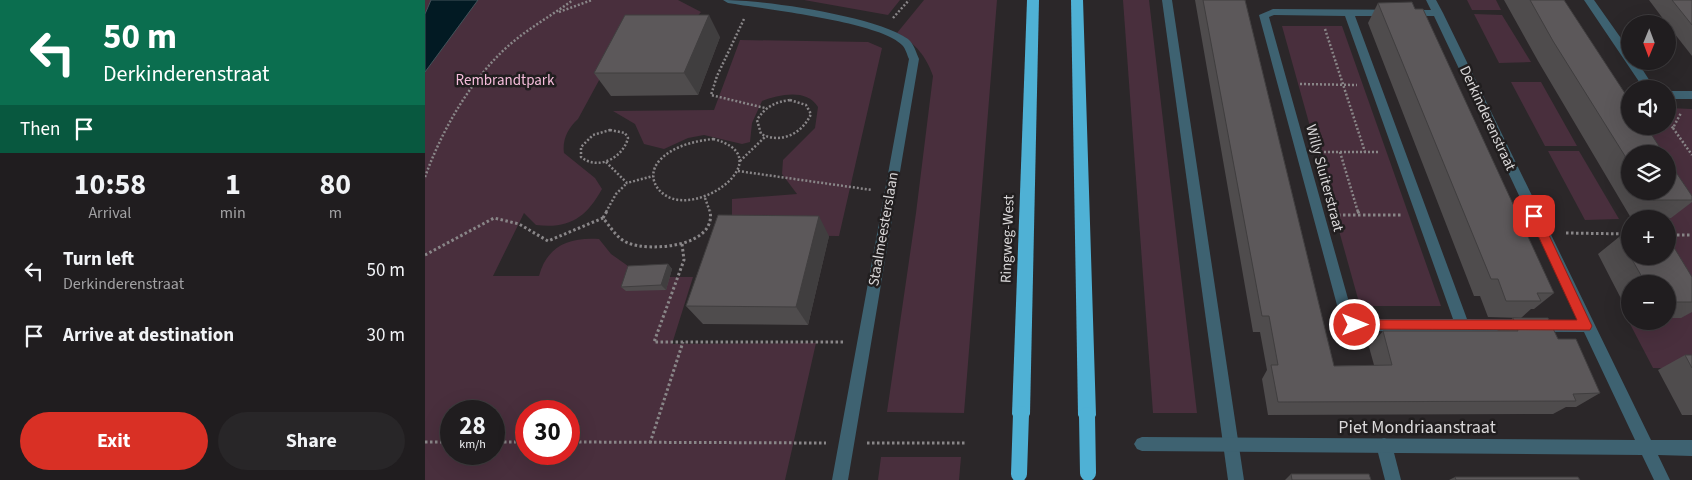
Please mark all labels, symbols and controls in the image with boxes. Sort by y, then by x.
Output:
text: 50 m [103,12,177,62]
north arrow [1621,15,1676,70]
map controls [1621,15,1676,330]
icon: left [20,20,85,85]
text: Derkinderenstraat [103,58,270,90]
street label: Derkinderenstraat [1454,62,1521,174]
park label: Rembrandtpark [456,70,555,91]
button: sound [1621,80,1676,135]
icon: arrive [70,115,98,143]
text: Then [20,116,60,143]
street label: Willy Sluiterstraat [1300,122,1349,234]
button: layers [1621,145,1676,200]
text: 10:58 [74,163,146,206]
text: 1 [225,163,241,206]
text: 80 [320,163,351,206]
street label: Staalmeesterslaan [863,170,904,288]
street label: Ringweg-West [995,195,1020,284]
pin [1513,195,1555,237]
text: Arrival [88,202,131,224]
text: min [220,202,246,224]
text: m [329,202,342,224]
icon: arrive [1520,202,1548,230]
button: + [1621,210,1676,265]
text: Turn left [63,246,134,273]
icon: left [20,257,48,285]
text: 50 m [367,257,405,284]
text: Derkinderenstraat [63,273,184,295]
button: − [1621,275,1676,330]
position arrow [1328,298,1380,350]
icon: arrive [20,322,48,350]
text: Arrive at destination [63,322,234,349]
text: 30 m [367,322,405,349]
speed limit sign: 30 [515,400,580,465]
text: 28 [459,408,486,444]
button: Exit [20,412,208,470]
button: Share [218,412,405,470]
street label: Piet Mondriaanstraat [1338,415,1496,440]
text: km/h [459,436,486,453]

